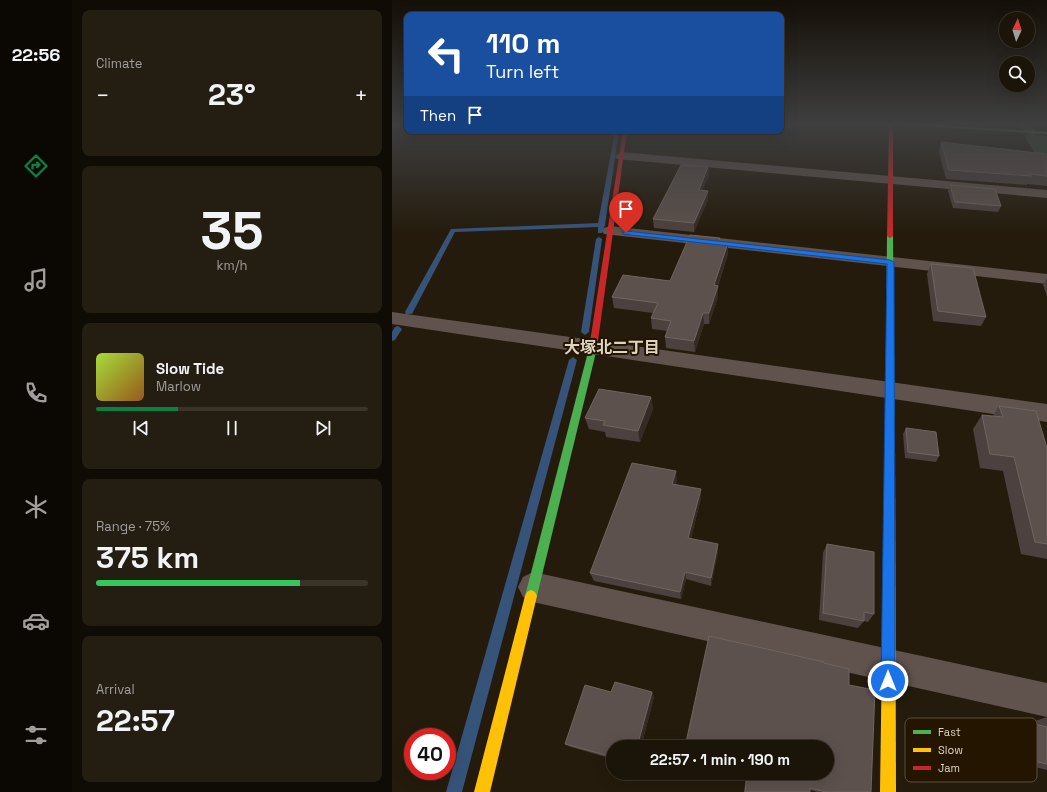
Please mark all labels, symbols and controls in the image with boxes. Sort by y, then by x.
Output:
north arrow [999,12,1035,48]
map controls [999,12,1035,92]
text: 110 m [486,25,560,61]
icon: left [420,28,472,80]
text: 22:56 [12,43,60,66]
text: Climate [96,55,142,72]
button: search [999,56,1035,92]
text: Turn left [486,60,559,83]
text: 23° [208,75,256,114]
text: − [96,81,110,109]
text: + [354,81,368,109]
icon: arrive [464,104,486,126]
text: Then [420,106,456,125]
icon: directions [22,152,50,180]
pin [609,192,643,233]
text: 35 [201,198,263,264]
icon: arrive [615,198,637,220]
text: km/h [217,257,247,274]
icon: music [22,266,50,294]
district label: 大塚北二丁目 [564,337,660,358]
text: Slow Tide [156,359,224,378]
text: Marlow [156,378,201,395]
icon: phone [22,379,50,407]
icon: previous [130,417,152,439]
icon: pause [221,417,243,439]
icon: next [312,417,334,439]
icon: climate [22,493,50,521]
text: Range · 75% [96,518,170,535]
text: 375 km [96,538,199,577]
icon: car [22,607,50,635]
position arrow [867,660,909,702]
text: Arrival [96,681,135,698]
text: 22:57 [96,701,175,740]
legend [905,718,1037,782]
icon: filters [22,721,50,749]
text: Fast [938,725,961,739]
speed limit sign: 40 [404,728,456,780]
text: Slow [938,743,963,757]
text: 22:57 · 1 min · 190 m [650,750,790,769]
text: Jam [938,761,960,775]

